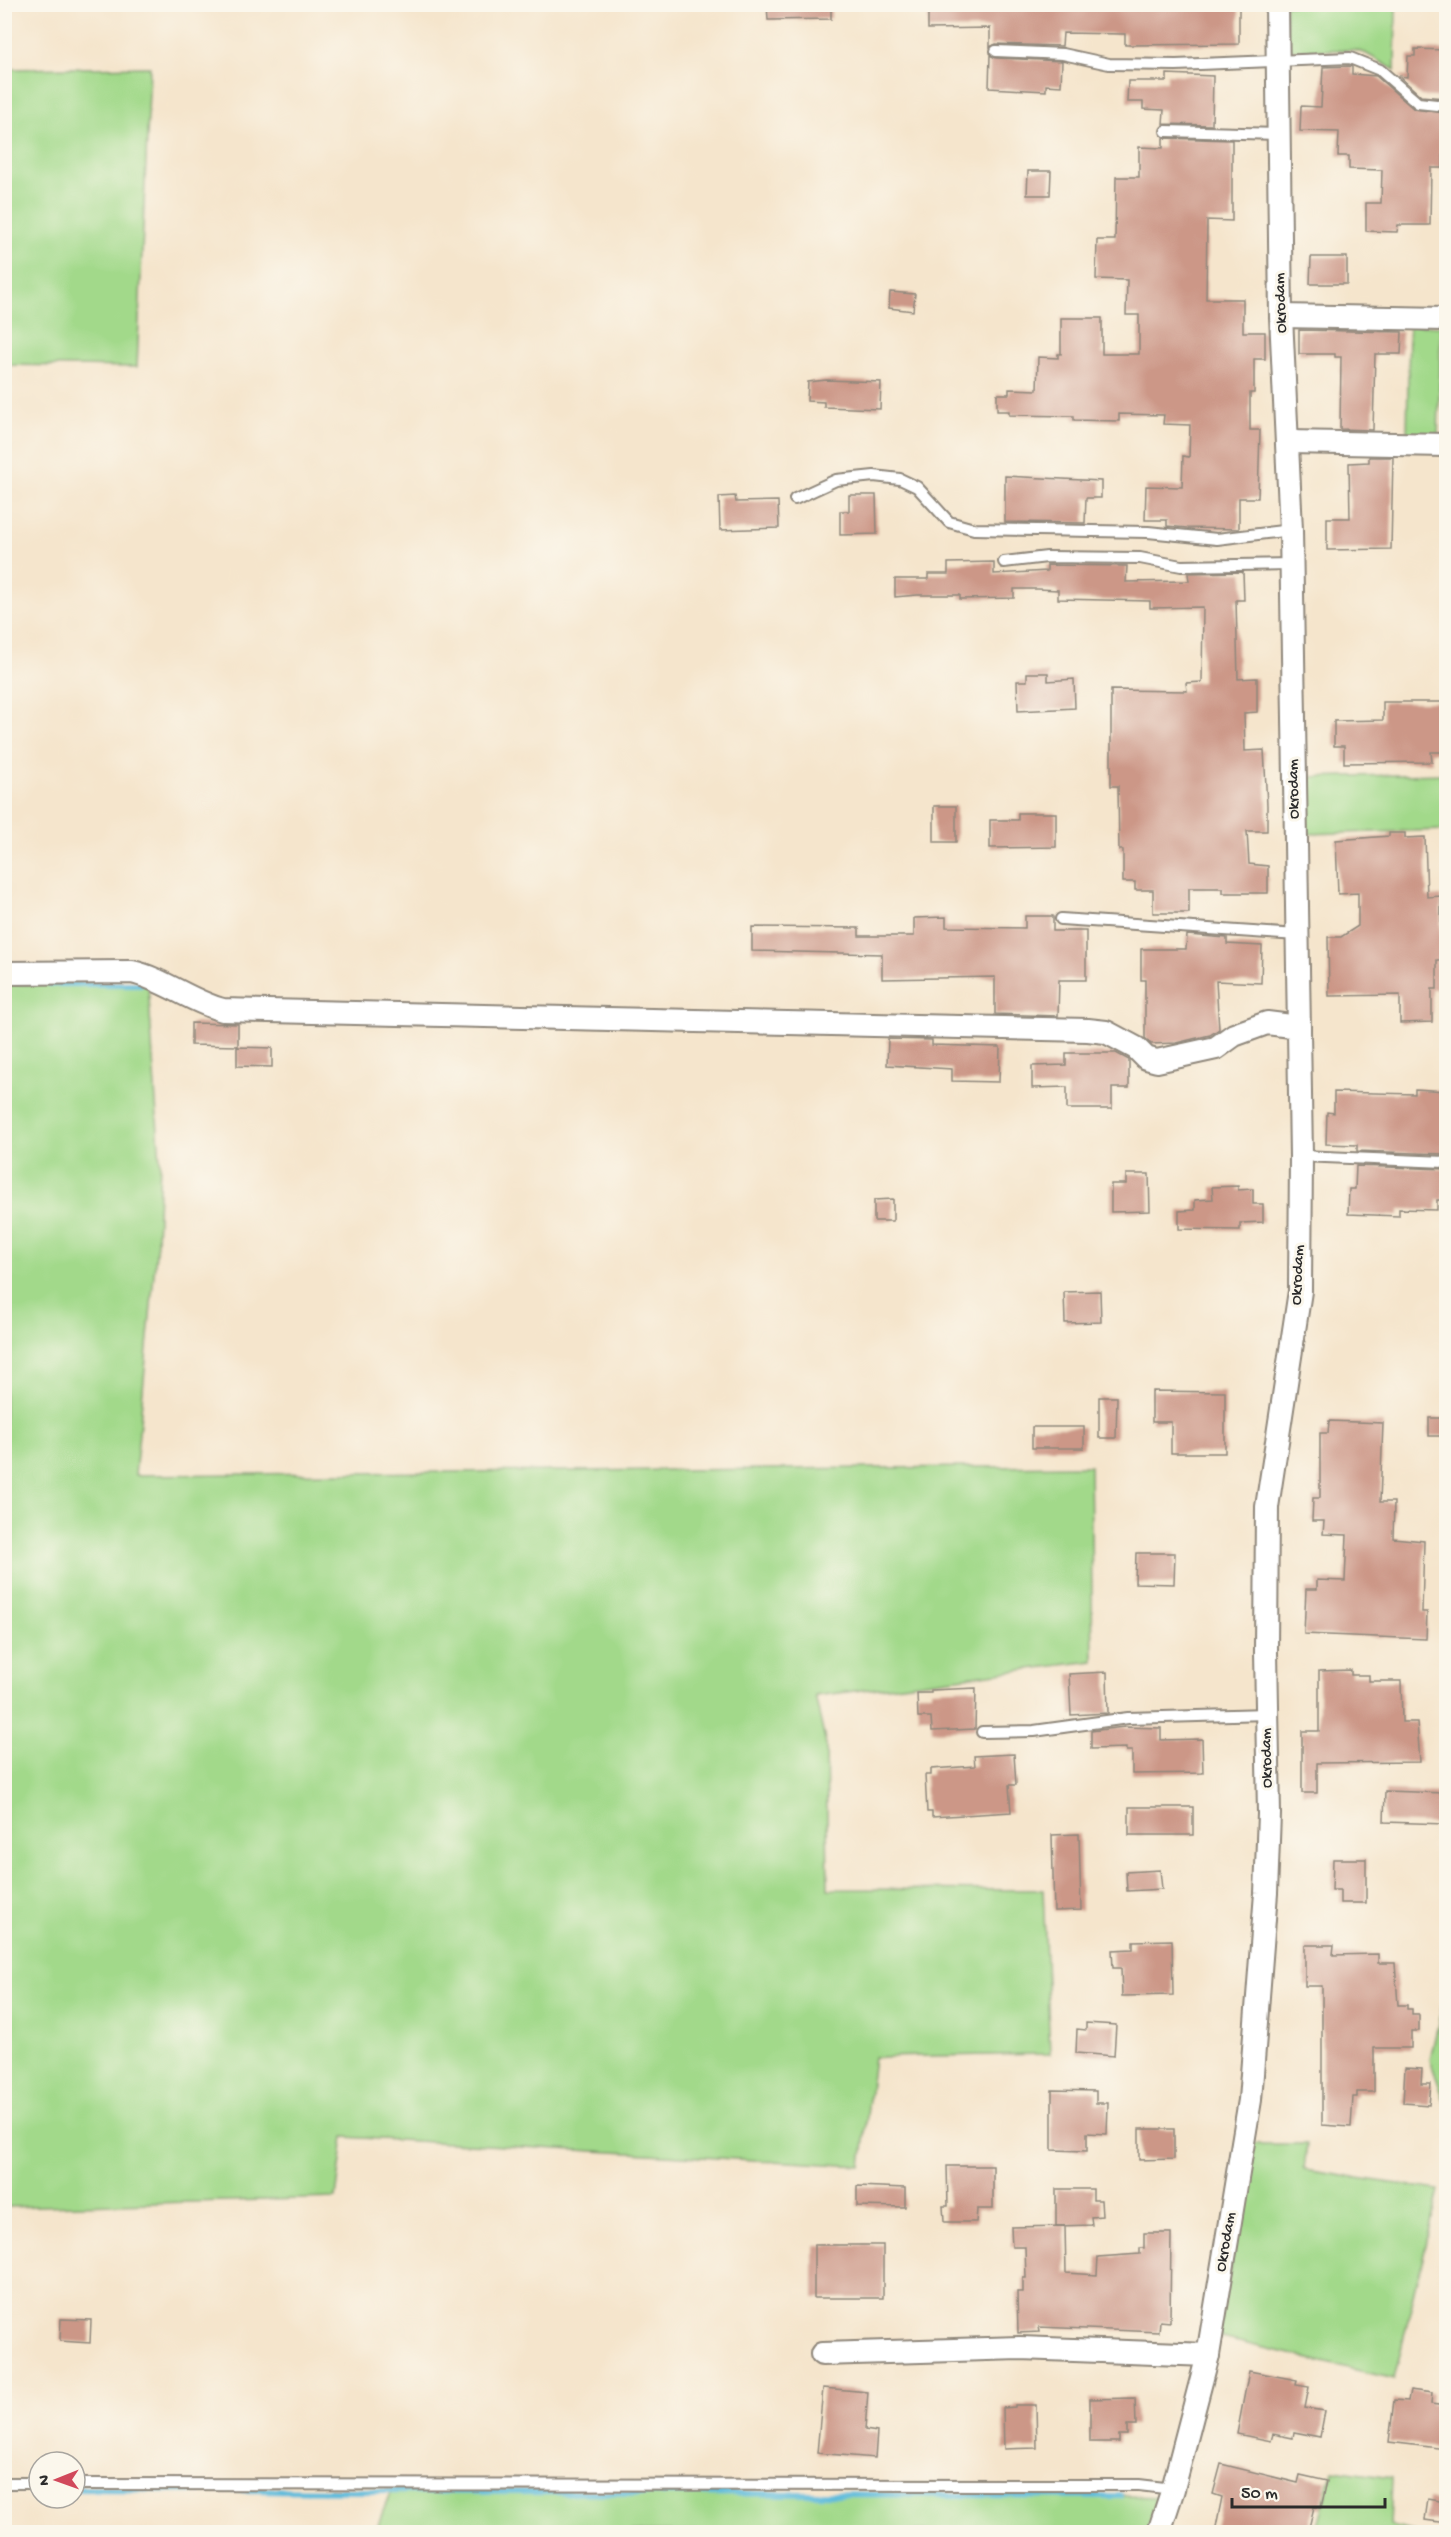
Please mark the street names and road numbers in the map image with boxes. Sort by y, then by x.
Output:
street label: Okrodam [1271,272,1293,333]
street label: Okrodam [1285,758,1305,819]
street label: Okrodam [1288,1244,1310,1306]
street label: Okrodam [1258,1727,1278,1788]
street label: Okrodam [1212,2210,1242,2273]

